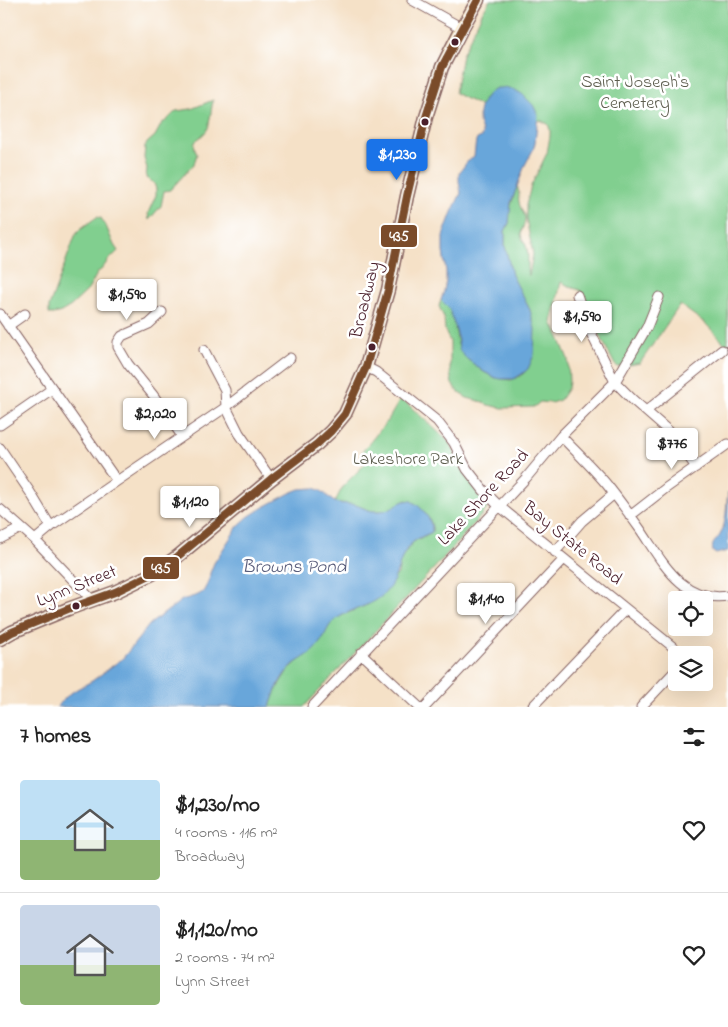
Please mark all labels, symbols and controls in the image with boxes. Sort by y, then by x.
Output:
unlabelled marker [450,37,460,47]
park label: Saint Joseph's Cemetery [581,70,689,117]
unlabelled marker [420,117,430,127]
pin: $1,230 [356,138,438,181]
text: $1,230 [378,143,417,167]
line badge: 435 [380,224,418,248]
text: 435 [388,227,409,248]
street label: Broadway [344,259,388,342]
pin: $1,590 [86,278,168,321]
text: $1,590 [108,283,146,307]
pin: $1,590 [541,300,623,343]
text: $1,590 [563,305,601,329]
unlabelled marker [367,342,377,352]
pin: $2,020 [114,398,196,440]
text: $2,020 [134,402,176,426]
pin: $776 [642,428,702,470]
text: $776 [657,432,687,456]
street label: Lake Shore Road [432,444,536,552]
park label: Lakeshore Park [353,447,463,473]
pin: $1,120 [149,486,231,528]
text: $1,120 [171,490,209,514]
street label: Bay State Road [516,495,627,592]
water label: Browns Pond [242,554,348,581]
line badge: 435 [142,556,180,580]
street label: Lynn Street [33,559,121,615]
text: 435 [150,559,171,580]
pin: $1,140 [445,582,527,625]
text: $1,140 [468,587,504,611]
map controls [668,591,713,691]
button: locate [668,591,713,636]
unlabelled marker [71,601,81,611]
button: layers [668,646,713,691]
text: 7 homes [20,722,91,752]
icon: filters [680,723,708,751]
text: $1,230/mo [175,791,260,821]
icon: home [60,800,120,860]
icon: heart [680,816,708,844]
text: 4 rooms · 116 m² [175,821,278,845]
text: Broadway [175,845,245,869]
text: $1,120/mo [175,916,258,946]
icon: home [60,925,120,985]
icon: heart [680,941,708,969]
text: 2 rooms · 74 m² [175,946,275,970]
text: Lynn Street [175,970,250,994]

